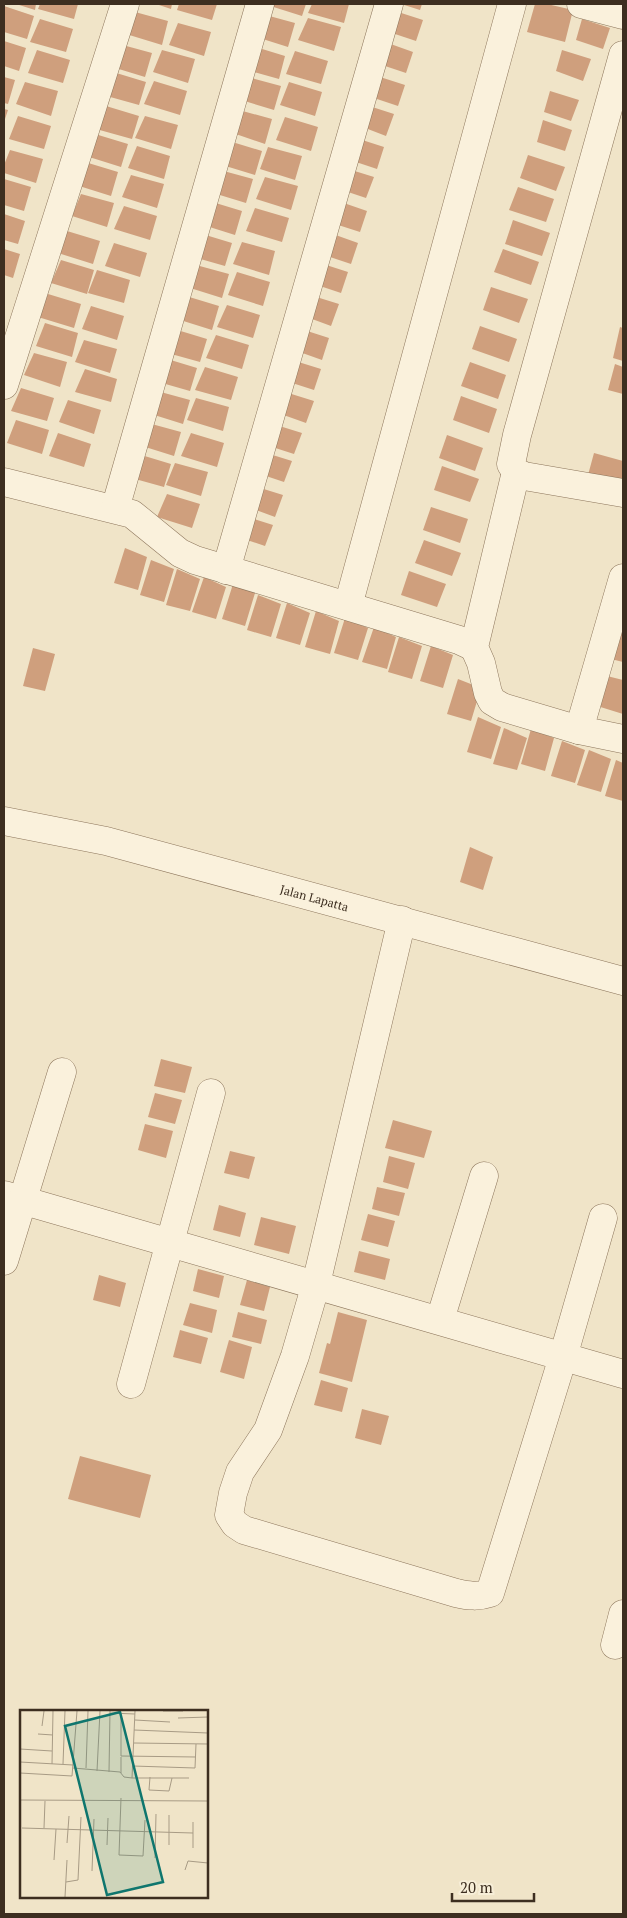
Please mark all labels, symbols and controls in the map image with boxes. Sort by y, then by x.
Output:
street label: Jalan Lapatta [279,881,350,914]
inset map [20,1710,208,1898]
scale bar [452,1870,534,1902]
text: 20 m [460,1877,493,1897]

